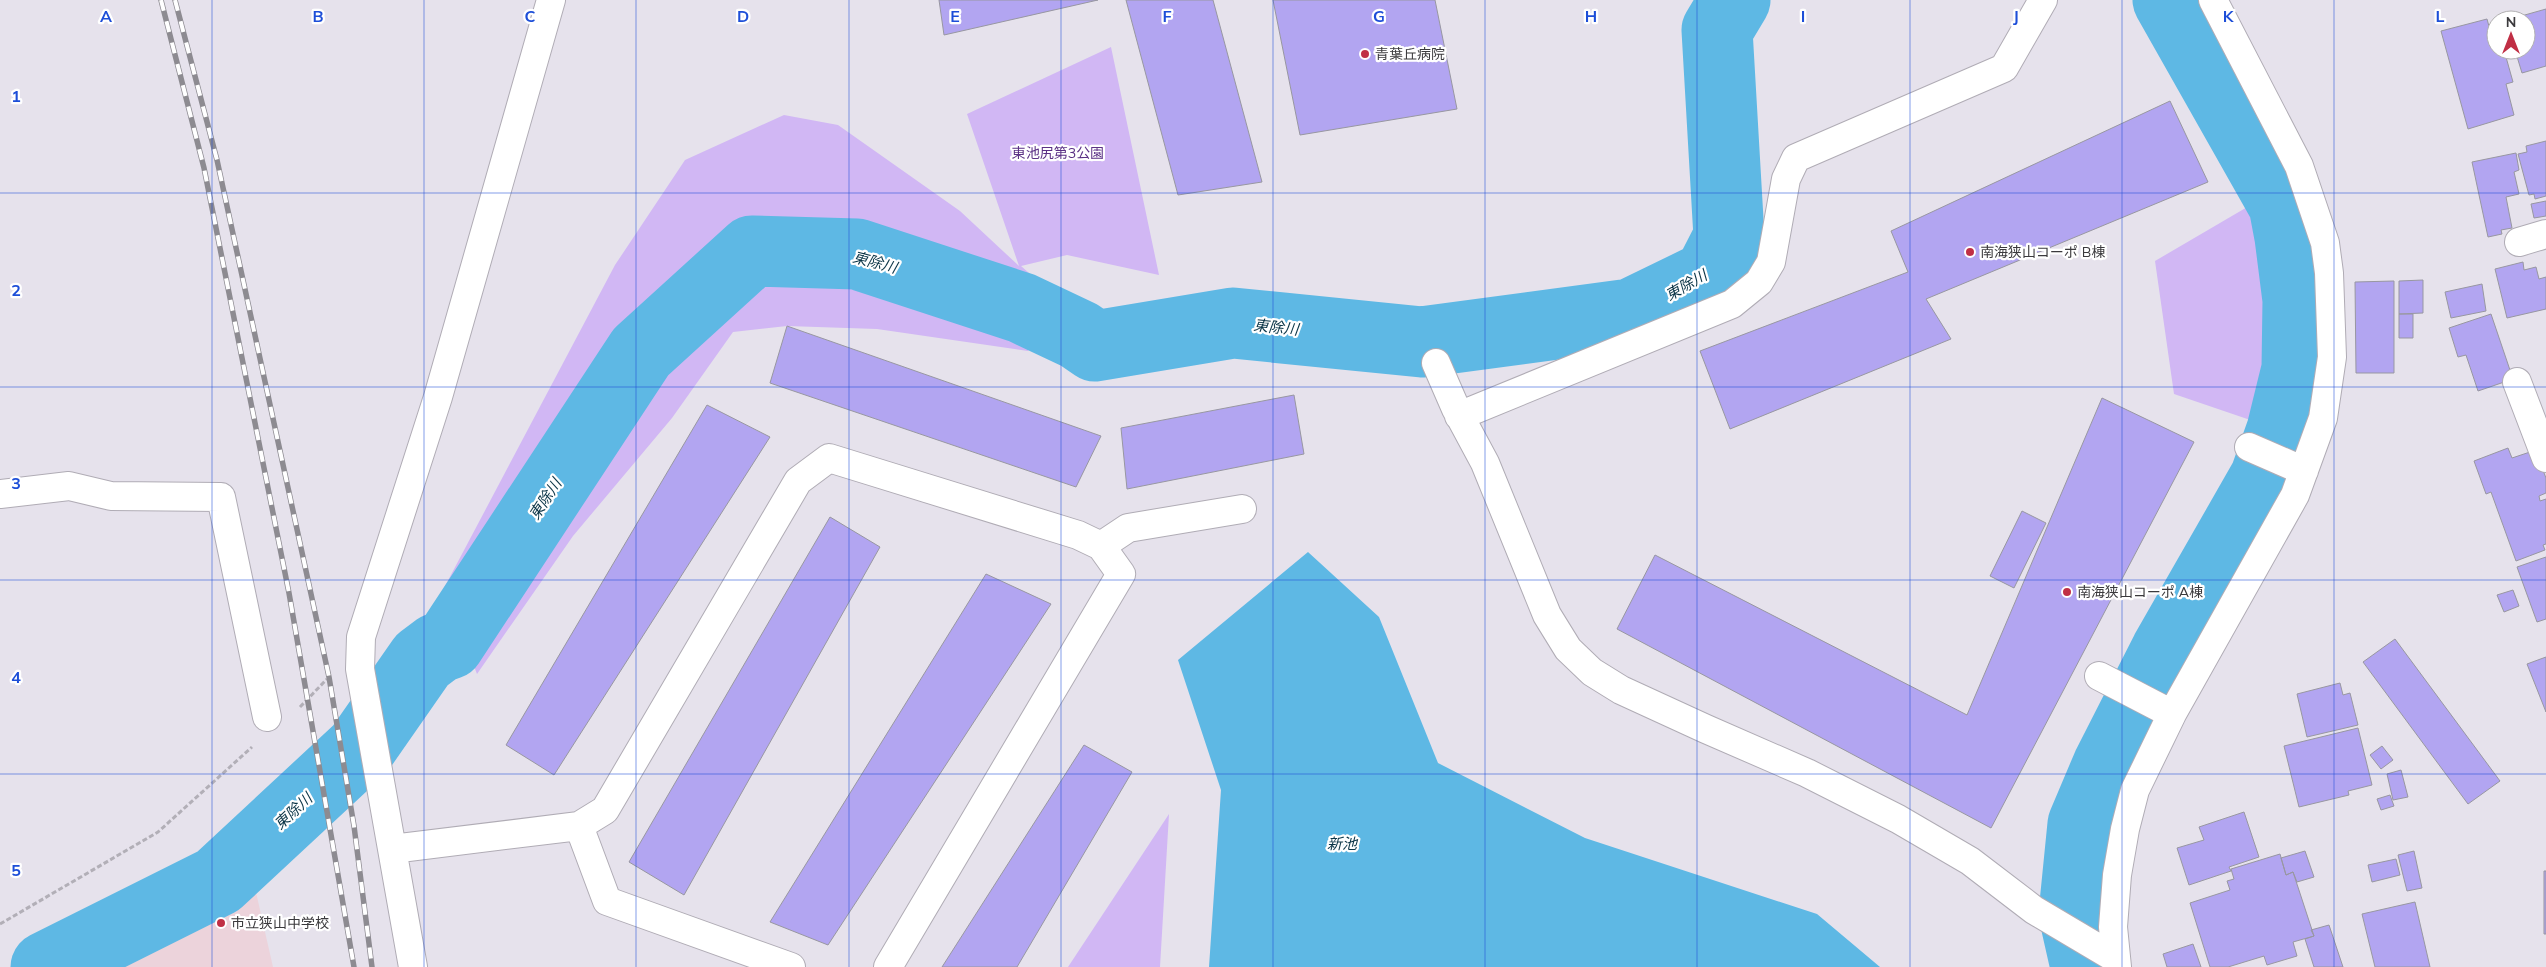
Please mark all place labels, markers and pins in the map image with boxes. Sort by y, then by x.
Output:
place label: 青葉丘病院 [1375,45,1445,63]
marker: 青葉丘病院 [1359,48,1371,60]
place label: 南海狭山コーポ B棟 [1980,243,2105,261]
marker: 南海狭山コーポ B棟 [1964,246,1976,258]
place label: 南海狭山コーポ A棟 [2077,583,2203,601]
marker: 南海狭山コーポ A棟 [2061,586,2073,598]
place label: 市立狭山中学校 [231,914,329,932]
marker: 市立狭山中学校 [215,917,227,929]

